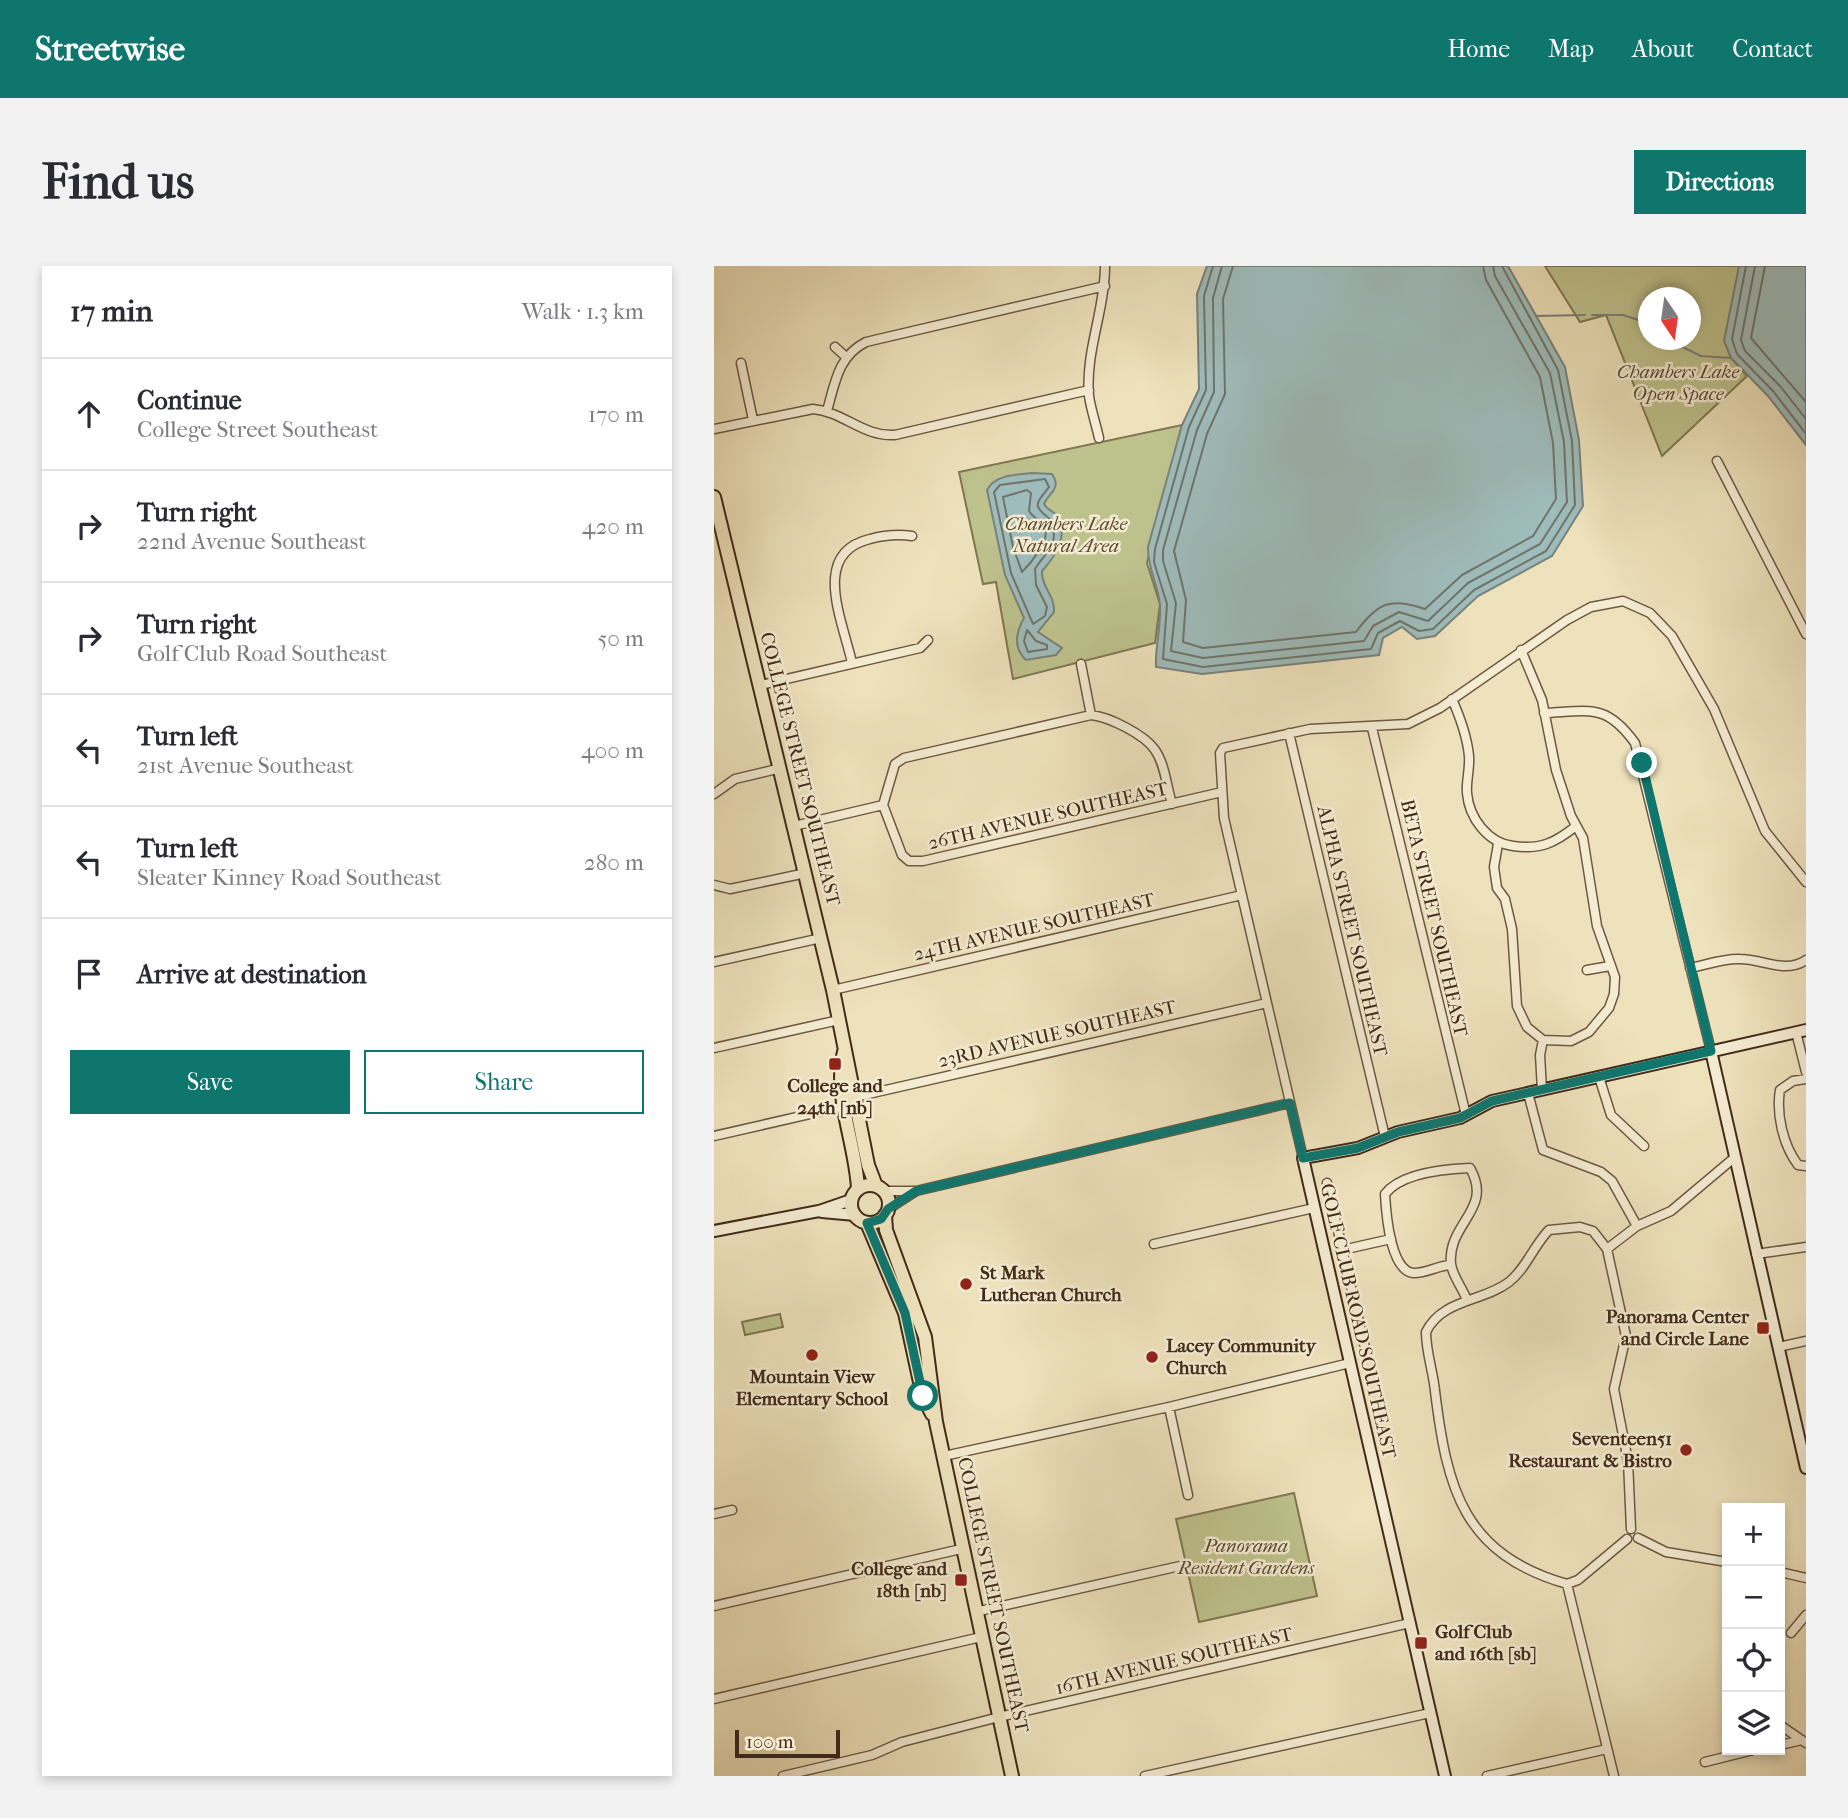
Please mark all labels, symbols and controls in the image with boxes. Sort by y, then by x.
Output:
text: Streetwise [35,30,185,69]
text: Home [1448,35,1510,63]
text: Map [1548,35,1594,63]
text: About [1632,35,1694,63]
text: Contact [1732,35,1813,63]
button: Directions [1634,150,1806,214]
text: Find us [42,153,194,211]
north arrow [1638,287,1701,350]
text: 17 min [70,294,153,329]
text: Walk · 1.3 km [522,298,644,325]
park label: Chambers Lake Open Space [1617,361,1741,405]
text: Continue [137,385,242,416]
icon: ahead [70,395,108,433]
text: 170 m [588,401,644,428]
text: College Street Southeast [137,416,378,443]
text: Turn right [137,497,257,528]
icon: right [70,507,108,545]
text: 420 m [582,513,644,540]
park label: Chambers Lake Natural Area [1005,513,1129,557]
text: 22nd Avenue Southeast [137,528,367,555]
text: Turn right [137,609,257,640]
icon: right [70,619,108,657]
text: 50 m [597,625,644,652]
street label: COLLEGE STREET SOUTHEAST [755,630,845,908]
text: Golf Club Road Southeast [137,640,387,667]
text: Turn left [137,721,238,752]
icon: left [70,731,108,769]
text: 400 m [581,737,644,764]
route end [1626,747,1657,778]
text: 21st Avenue Southeast [137,752,354,779]
street label: 26TH AVENUE SOUTHEAST [926,778,1170,854]
street label: BETA STREET SOUTHEAST [1396,797,1472,1039]
street label: ALPHA STREET SOUTHEAST [1312,803,1392,1059]
text: Turn left [137,833,238,864]
icon: left [70,843,108,881]
text: 280 m [584,849,644,876]
text: Sleater Kinney Road Southeast [137,864,442,891]
street label: 24TH AVENUE SOUTHEAST [911,889,1157,965]
icon: arrive [70,955,108,993]
text: Arrive at destination [137,959,367,990]
street label: 23RD AVENUE SOUTHEAST [936,996,1178,1072]
button: Save [70,1050,350,1114]
button: Share [364,1050,644,1114]
marker: College and 24th [nb] [827,1056,843,1072]
place label: College and 24th [nb] [787,1075,884,1119]
street label: GOLF CLUB ROAD SOUTHEAST [1316,1181,1400,1461]
place label: St Mark Lutheran Church [980,1262,1122,1306]
marker: St Mark Lutheran Church [958,1276,974,1292]
place label: Panorama Center and Circle Lane [1606,1306,1750,1350]
marker: Panorama Center and Circle Lane [1755,1320,1771,1336]
place label: Lacey Community Church [1166,1335,1317,1379]
marker: Mountain View Elementary School [804,1347,820,1363]
marker: Lacey Community Church [1144,1349,1160,1365]
place label: Mountain View Elementary School [735,1366,889,1410]
route start [907,1380,938,1411]
place label: Seventeen51 Restaurant & Bistro [1508,1428,1672,1472]
marker: Seventeen51 Restaurant & Bistro [1678,1442,1694,1458]
street label: COLLEGE STREET SOUTHEAST [953,1455,1033,1735]
map controls [1722,1503,1785,1755]
button: + [1722,1503,1785,1566]
park label: Panorama Resident Gardens [1176,1535,1315,1579]
place label: College and 18th [nb] [851,1558,948,1602]
button: − [1722,1566,1785,1629]
marker: College and 18th [nb] [953,1572,969,1588]
place label: Golf Club and 16th [sb] [1435,1621,1537,1665]
street label: 16TH AVENUE SOUTHEAST [1053,1623,1295,1699]
button: locate [1722,1629,1785,1692]
marker: Golf Club and 16th [sb] [1413,1635,1429,1651]
button: layers [1722,1692,1785,1755]
scale bar [735,1727,840,1759]
text: 100 m [746,1731,794,1753]

